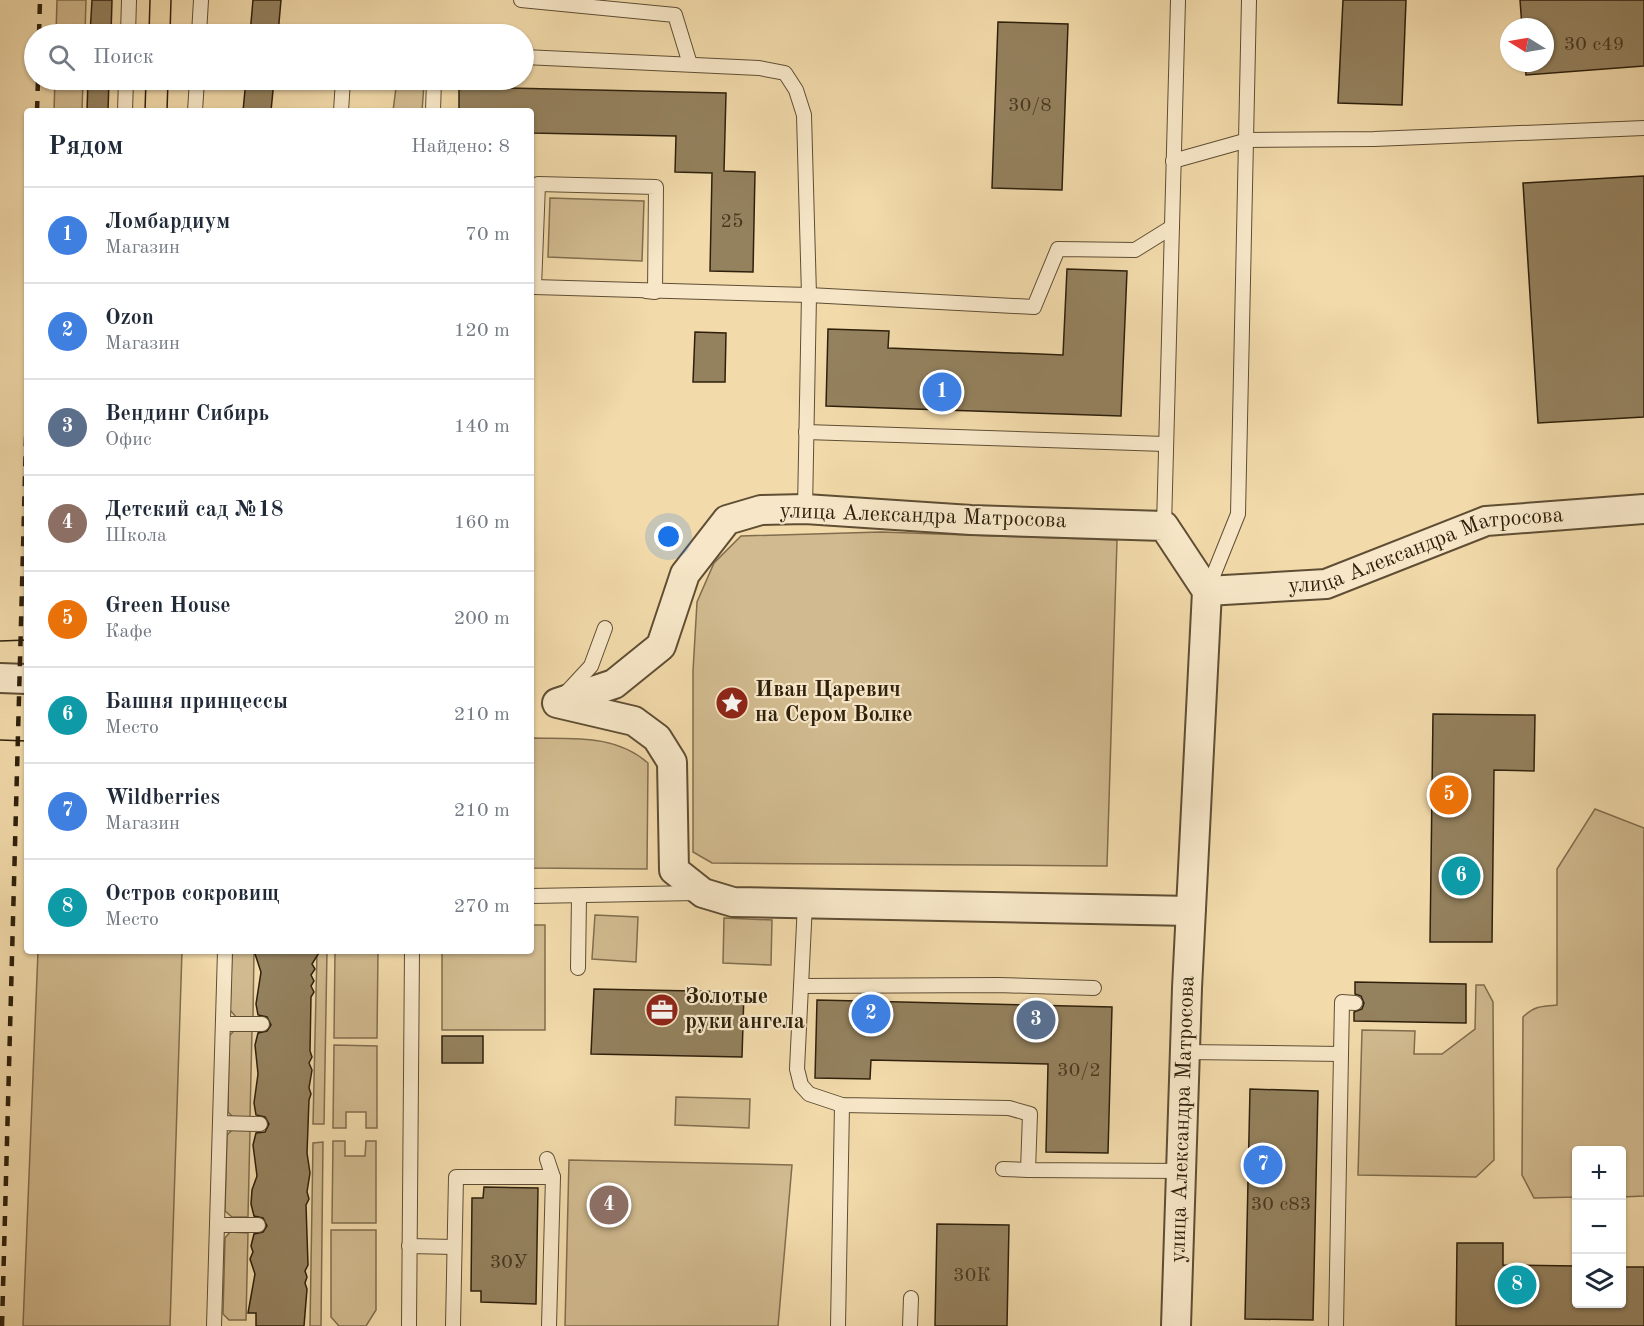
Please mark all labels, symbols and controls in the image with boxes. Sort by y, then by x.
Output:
north arrow [1500,18,1554,72]
search box [24,24,534,90]
house number: 30 с49 [1564,35,1624,55]
icon: search [45,41,78,74]
text: Поиск [93,46,154,68]
house number: 30/8 [1008,96,1052,116]
text: Рядом [48,134,123,160]
text: Найдено: 8 [411,137,510,157]
text: Ломбардиум [105,211,230,233]
house number: 25 [720,212,744,232]
text: 1 [62,225,73,245]
text: 70 m [465,225,510,245]
text: Магазин [105,238,180,258]
text: Ozon [105,307,154,329]
text: 2 [62,321,73,341]
text: 120 m [454,321,510,341]
text: Магазин [105,334,180,354]
pin: 1 [922,370,962,414]
text: Вендинг Сибирь [105,403,269,425]
text: 3 [62,417,73,437]
text: 140 m [454,417,510,437]
text: Офис [105,430,152,450]
text: Детский сад №18 [105,499,284,521]
street label: улица Александра Матросова [779,500,1067,532]
street label: улица Александра Матросова [1288,504,1564,597]
text: 4 [62,513,73,533]
text: 160 m [454,513,510,533]
your location [654,522,683,551]
text: Школа [105,526,167,546]
text: Green House [105,595,231,617]
text: 5 [62,609,73,629]
text: 200 m [454,609,510,629]
text: Кафе [105,622,152,642]
place label: Иван Царевич на Сером Волке [755,679,913,726]
place icon: Иван Царевич на Сером Волке [714,685,750,721]
text: Башня принцессы [105,691,288,713]
text: 6 [62,705,73,725]
text: 210 m [454,705,510,725]
text: Место [105,718,159,738]
pin: 5 [1430,772,1468,818]
text: Wildberries [105,787,220,809]
text: 7 [62,801,73,821]
text: 210 m [454,801,510,821]
text: Магазин [105,814,180,834]
pin: 6 [1442,854,1480,898]
text: Остров сокровищ [105,883,279,905]
text: 8 [62,897,73,917]
text: 270 m [454,897,510,917]
text: Место [105,910,159,930]
street label: улица Александра Матросова [1167,975,1199,1263]
place label: Золотые руки ангела [685,986,805,1033]
office icon: Золотые руки ангела [644,992,680,1028]
pin: 2 [852,992,890,1036]
pin: 3 [1016,998,1056,1042]
house number: 30/2 [1057,1061,1101,1081]
pin: 7 [1244,1142,1282,1188]
map controls [1572,1146,1626,1308]
button: + [1572,1146,1626,1200]
pin: 4 [590,1182,628,1228]
house number: 30 с83 [1251,1195,1311,1215]
button: − [1572,1200,1626,1254]
house number: 30У [490,1253,528,1273]
button: layers [1572,1254,1626,1308]
pin: 8 [1498,1262,1537,1308]
house number: 30К [953,1266,991,1286]

